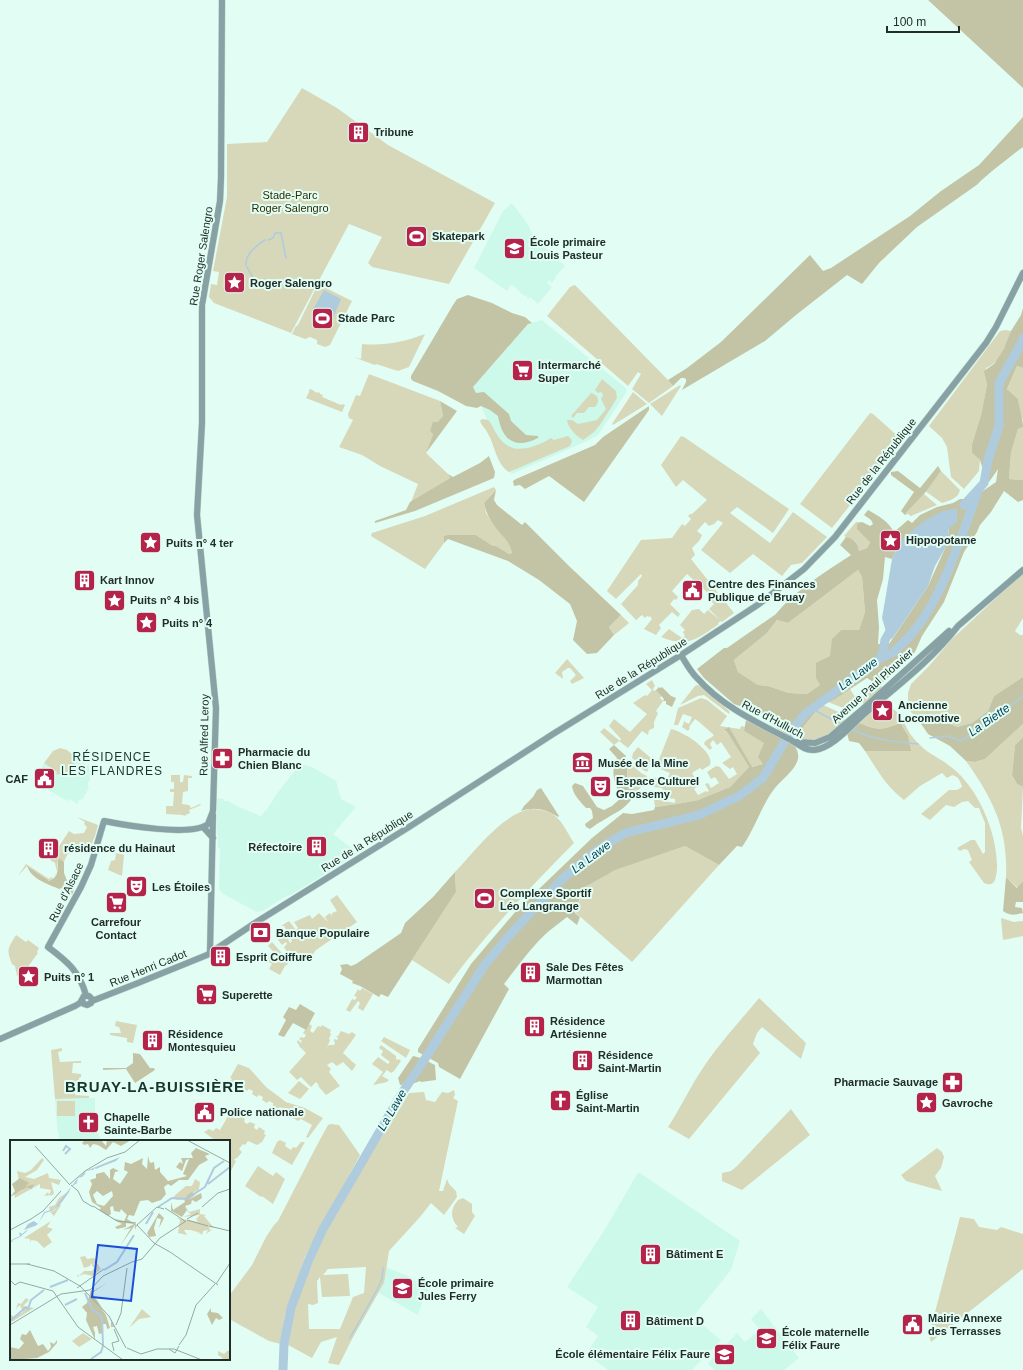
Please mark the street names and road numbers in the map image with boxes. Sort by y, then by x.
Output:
street label: Rue Roger Salengro [187,206,215,306]
street label: Rue de la République [844,416,918,506]
street label: Rue de la République [593,635,689,701]
street label: Avenue Paul Plouvier [829,646,915,726]
street label: Rue Alfred Leroy [197,693,211,776]
street label: Rue d'Hulluch [740,698,806,740]
street label: Rue de la République [319,808,415,874]
street label: Rue d'Alsace [46,860,86,924]
street label: Rue Henri Cadot [108,947,188,989]

